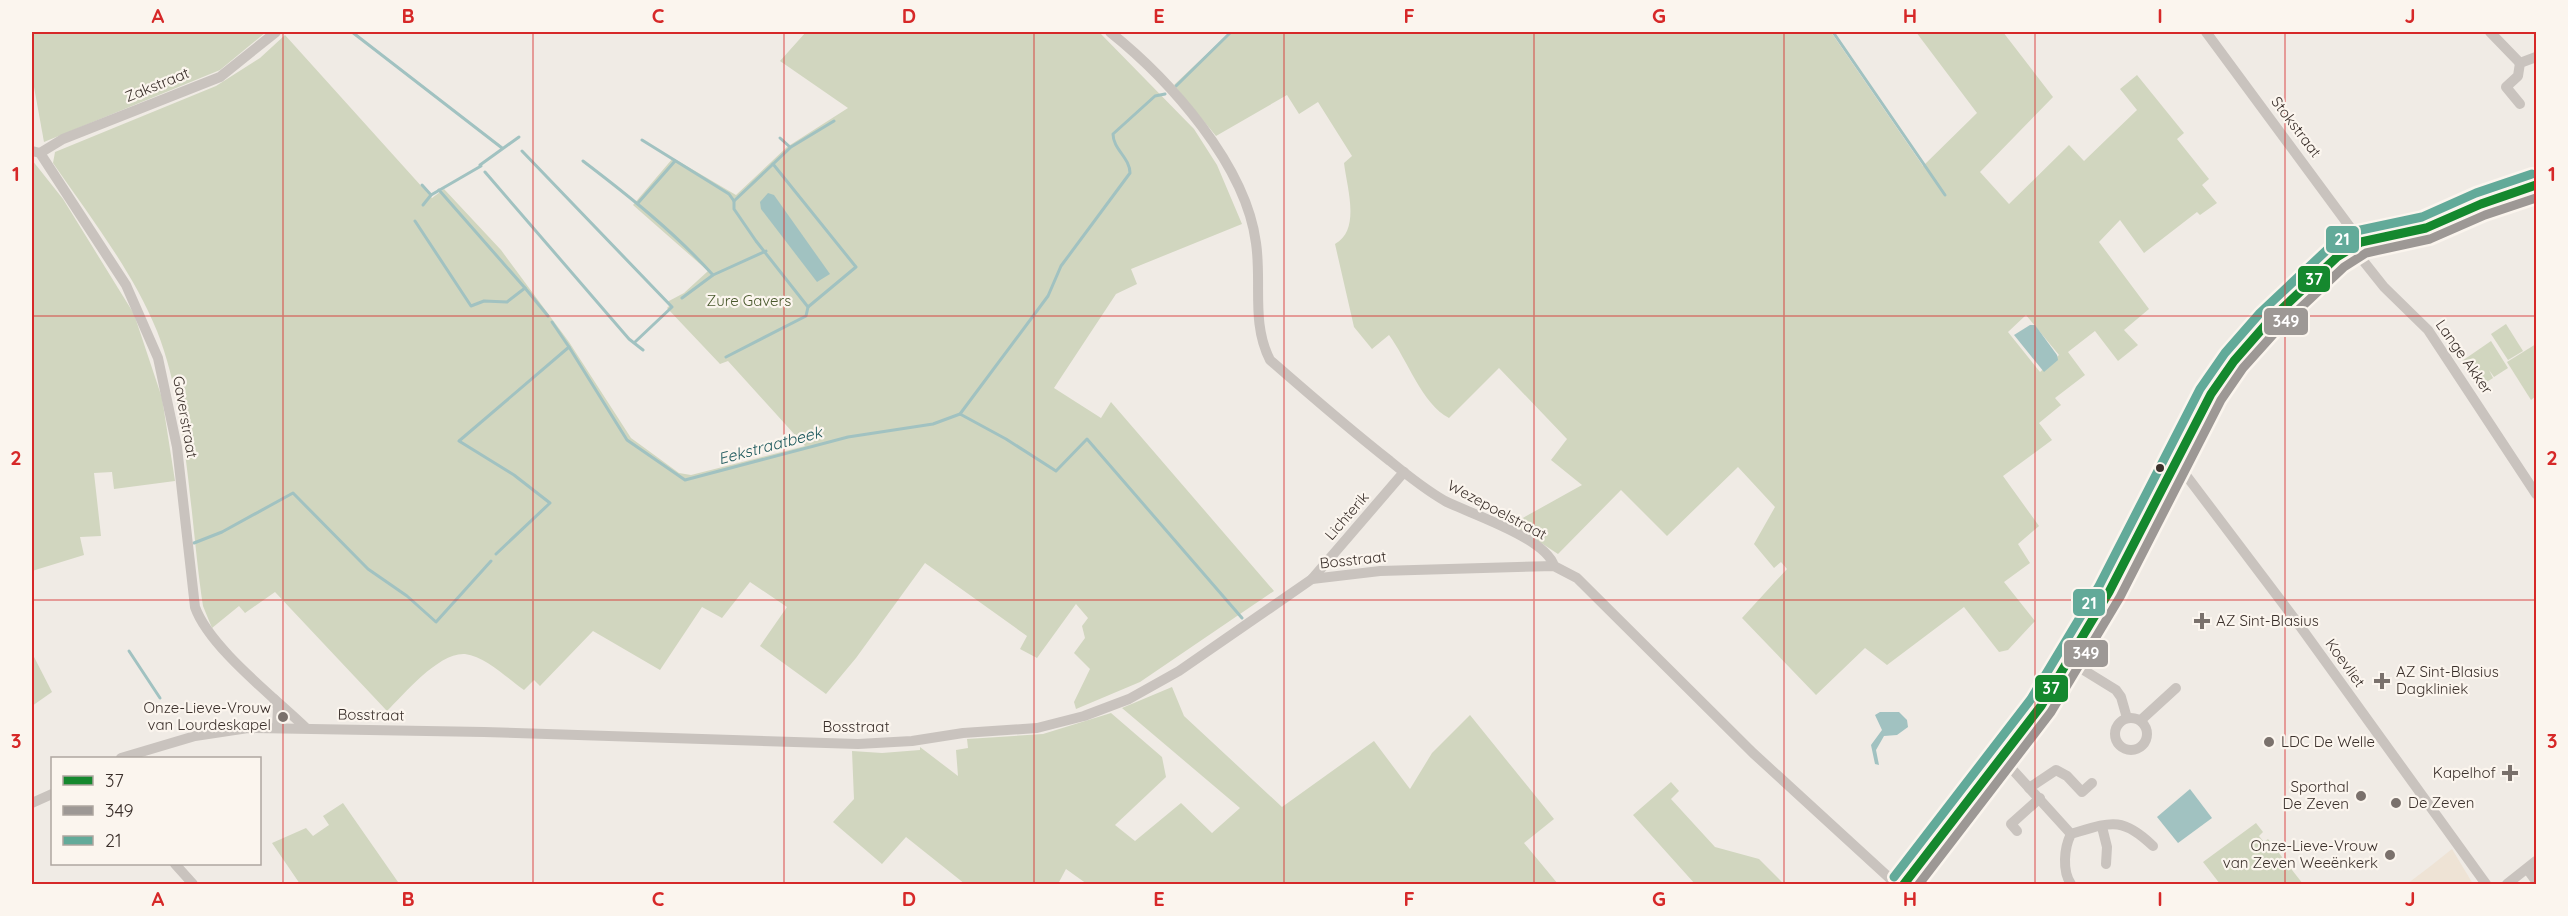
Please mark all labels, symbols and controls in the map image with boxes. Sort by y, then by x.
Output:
text: A [152,3,165,28]
text: B [401,3,415,28]
text: C [652,3,665,28]
text: D [902,3,916,28]
text: E [1153,3,1165,28]
text: F [1403,3,1415,28]
text: G [1652,3,1666,28]
text: H [1903,3,1917,28]
text: I [2157,3,2163,28]
text: J [2404,3,2416,28]
street label: Zakstraat [122,63,192,106]
street label: Stokstraat [2267,92,2326,161]
text: 1 [12,161,20,186]
text: 1 [2548,161,2556,186]
line badge: 21 [2325,225,2360,254]
text: 21 [2334,229,2350,249]
line badge: 37 [2297,265,2331,293]
text: 37 [2305,269,2323,289]
park label: Zure Gavers [707,291,791,310]
line badge: 349 [2263,307,2309,336]
text: 349 [2273,311,2299,331]
street label: Lange Akker [2432,316,2497,398]
street label: Gaverstraat [169,374,202,459]
water label: Eekstraatbeek [716,421,826,468]
text: 2 [10,445,22,470]
text: 2 [2546,445,2558,470]
unlabelled marker [2154,462,2166,474]
street label: Wezepoelstraat [1444,475,1550,544]
street label: Lichterik [1320,488,1373,544]
street label: Bosstraat [1319,547,1387,572]
line badge: 21 [2072,588,2106,617]
text: 21 [2081,593,2097,613]
place label: AZ Sint-Blasius [2216,611,2319,630]
marker: AZ Sint-Blasius [2193,612,2211,630]
street label: Koevliet [2321,635,2369,691]
line badge: 349 [2063,639,2109,668]
text: 349 [2073,643,2099,663]
place label: AZ Sint-Blasius Dagkliniek [2396,662,2499,698]
marker: AZ Sint-Blasius Dagkliniek [2373,672,2391,690]
line badge: 37 [2034,674,2069,703]
text: 37 [2042,678,2060,698]
place label: Onze-Lieve-Vrouw van Lourdeskapel [144,698,271,734]
street label: Bosstraat [337,704,405,725]
marker: Onze-Lieve-Vrouw van Lourdeskapel [276,710,290,724]
street label: Bosstraat [823,717,889,736]
text: 3 [11,728,21,753]
text: 3 [2547,728,2557,753]
place label: LDC De Welle [2281,732,2375,751]
marker: LDC De Welle [2262,735,2276,749]
legend [51,757,261,865]
place label: Kapelhof [2433,763,2497,782]
marker: Kapelhof [2501,764,2519,782]
text: 37 [105,769,124,792]
place label: Sporthal De Zeven [2283,777,2349,813]
marker: Sporthal De Zeven [2354,789,2368,803]
place label: De Zeven [2408,793,2474,812]
marker: De Zeven [2389,796,2403,810]
text: 349 [105,799,134,822]
text: 21 [105,829,122,852]
place label: Onze-Lieve-Vrouw van Zeven Weeënkerk [2223,836,2378,872]
marker: Onze-Lieve-Vrouw van Zeven Weeënkerk [2383,848,2397,862]
text: A [152,886,165,911]
text: B [401,886,415,911]
text: C [652,886,665,911]
text: D [902,886,916,911]
text: E [1153,886,1165,911]
text: F [1403,886,1415,911]
text: G [1652,886,1666,911]
text: H [1903,886,1917,911]
text: I [2157,886,2163,911]
text: J [2404,886,2416,911]

